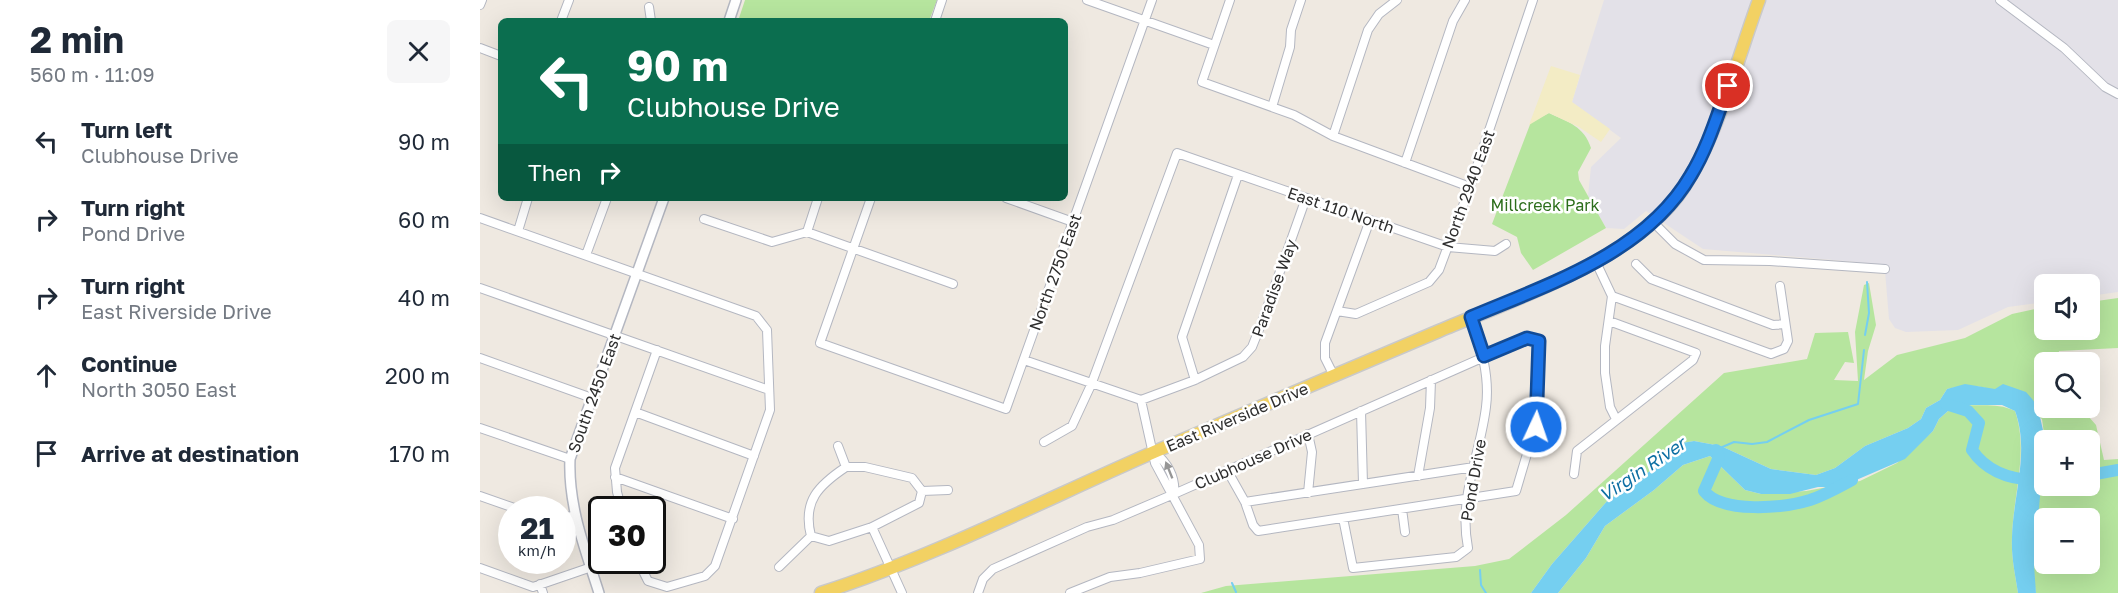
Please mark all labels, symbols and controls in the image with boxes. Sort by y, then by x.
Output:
text: 2 min [30,18,124,61]
button: close [387,20,450,83]
text: 90 m [627,40,728,90]
icon: left [528,42,606,120]
pin [1702,60,1753,111]
text: 560 m · 11:09 [30,62,155,86]
icon: arrive [1711,69,1744,102]
text: Clubhouse Drive [627,91,840,123]
text: Turn left [81,116,172,143]
icon: left [30,125,63,158]
street label: North 2940 East [1437,127,1499,251]
text: 90 m [398,128,450,155]
text: Clubhouse Drive [81,143,239,167]
icon: right [593,156,626,189]
text: Then [528,159,581,186]
street label: East 110 North [1285,182,1397,238]
text: Turn right [81,194,185,221]
park label: Millcreek Park [1490,195,1600,215]
icon: right [30,203,63,236]
text: 60 m [398,206,450,233]
street label: North 2750 East [1025,211,1085,333]
text: Pond Drive [81,221,185,245]
street label: Paradise Way [1247,236,1301,340]
text: Turn right [81,272,185,299]
map controls [2034,274,2100,574]
button: sound [2034,274,2100,340]
icon: right [30,281,63,314]
text: 40 m [398,284,450,311]
text: East Riverside Drive [81,299,271,323]
street label: South 2450 East [563,331,625,455]
text: Continue [81,350,177,377]
button: search [2034,352,2100,418]
icon: ahead [30,359,63,392]
text: 200 m [385,362,450,389]
text: North 3050 East [81,377,237,401]
street label: East Riverside Drive [1163,378,1311,456]
position arrow [1504,395,1568,459]
street label: Clubhouse Drive [1191,424,1315,494]
water label: Virgin River [1595,430,1692,506]
button: + [2034,430,2100,496]
icon: arrive [30,437,63,470]
street label: Pond Drive [1456,437,1490,523]
text: Arrive at destination [81,440,299,467]
text: 170 m [389,440,450,467]
one-way arrow [1164,461,1174,479]
speed limit sign: 30 [588,496,666,574]
button: − [2034,508,2100,574]
text: 21 [520,510,554,546]
text: km/h [518,541,556,559]

